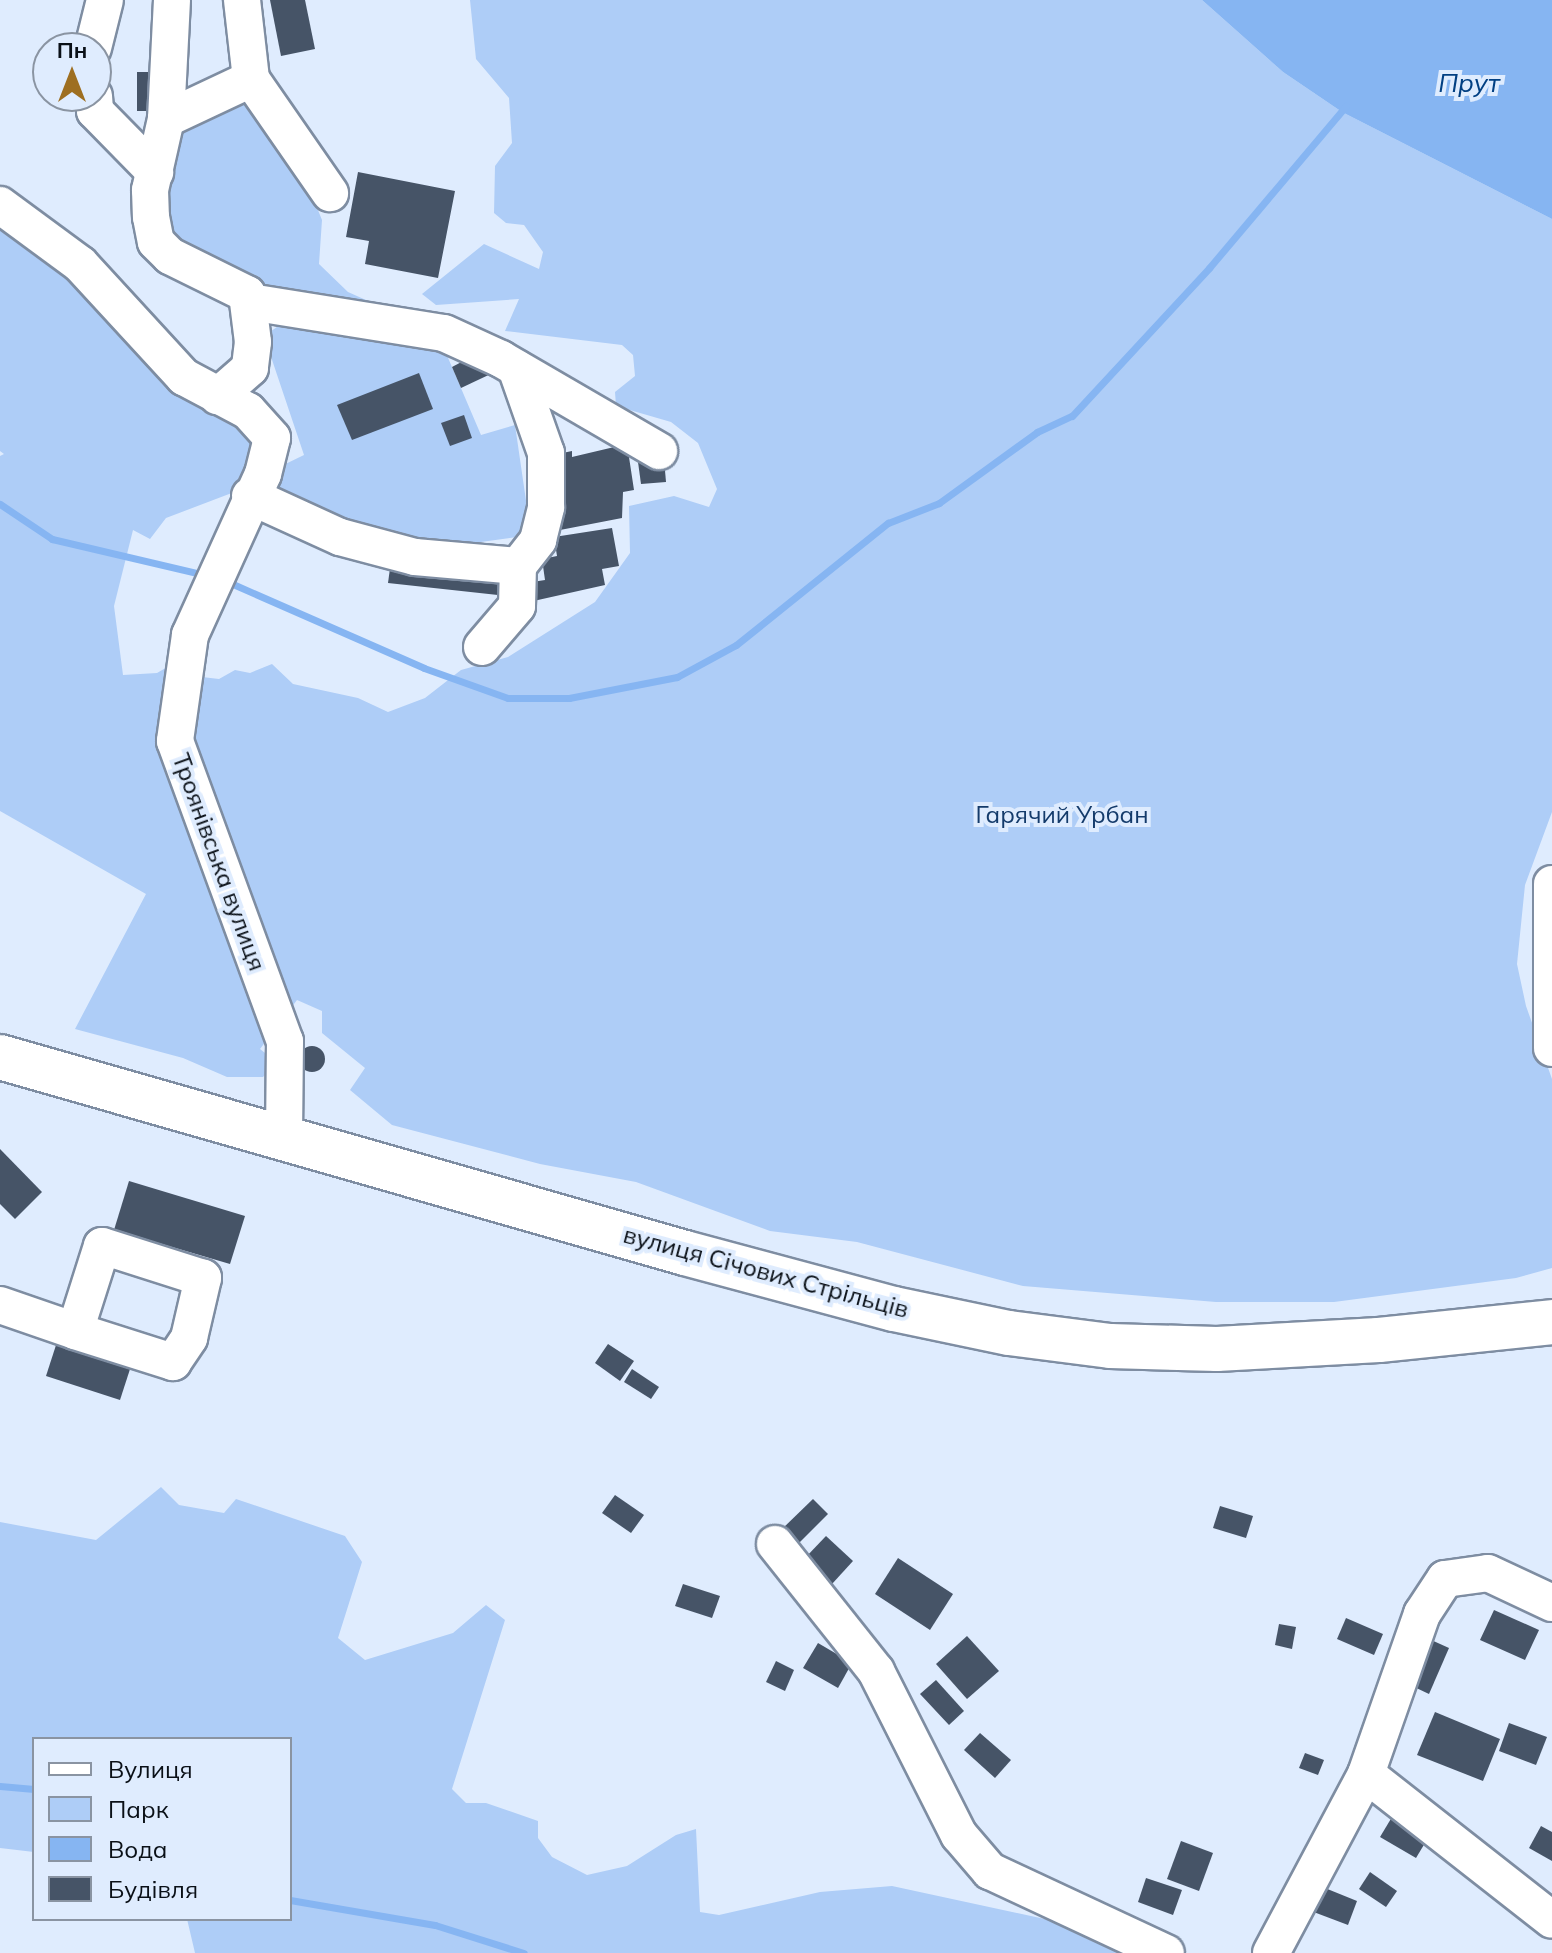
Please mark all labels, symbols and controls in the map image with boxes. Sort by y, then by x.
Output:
north arrow [32,32,112,112]
text: Пн [57,36,87,64]
water label: Прут [1438,67,1500,99]
street label: Троянівська вулиця [166,749,272,975]
park label: Гарячий Урбан [975,801,1149,829]
street label: вулиця Січових Стрільців [620,1220,912,1324]
legend [32,1737,292,1921]
text: Вулиця [108,1754,193,1784]
text: Парк [108,1794,169,1824]
text: Вода [108,1834,168,1864]
text: Будівля [108,1874,198,1904]

